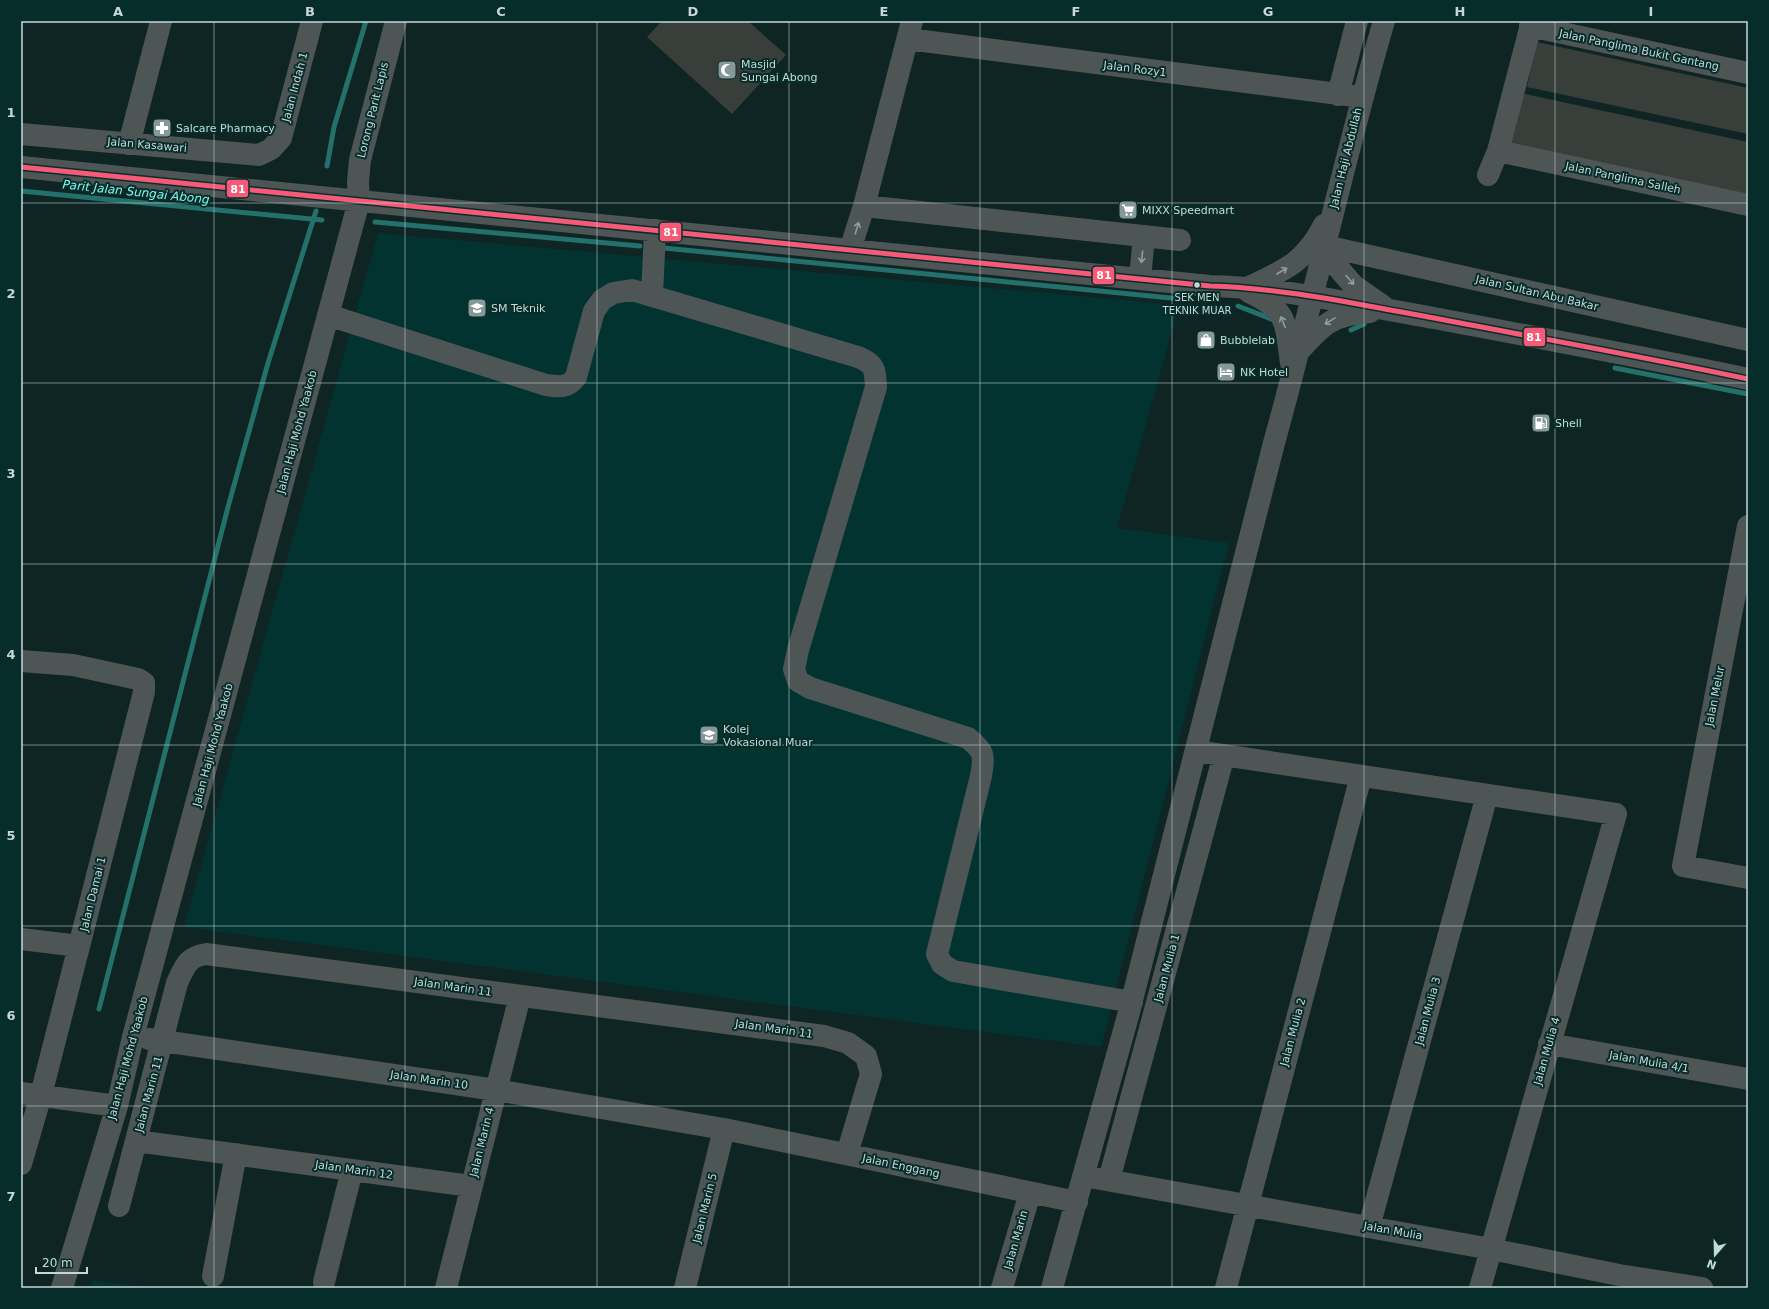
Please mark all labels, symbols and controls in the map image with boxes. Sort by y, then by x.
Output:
text: A [113,4,123,19]
text: B [305,4,315,19]
text: C [496,4,506,19]
text: D [688,4,699,19]
text: E [880,4,888,19]
text: F [1072,4,1080,19]
text: G [1263,4,1273,19]
text: H [1455,4,1465,19]
text: I [1649,4,1653,19]
street label: Jalan Panglima Bukit Gantang [1557,26,1720,73]
street label: Jalan Indah 1 [279,51,311,124]
place label: Masjid Sungai Abong [741,58,817,84]
mosque icon: Masjid Sungai Abong [716,59,738,81]
street label: Jalan Rozy1 [1102,59,1167,79]
street label: Lorong Parit Lapis [355,61,391,159]
text: 1 [6,105,16,120]
street label: Jalan Haji Abdullah [1327,106,1365,211]
pharmacy icon: Salcare Pharmacy [151,117,173,139]
place label: Salcare Pharmacy [176,122,275,135]
street label: Jalan Kasawari [106,135,187,155]
street label: Jalan Panglima Salleh [1563,159,1682,197]
water label: Parit Jalan Sungai Abong [62,177,211,207]
line badge: 81 [226,179,249,198]
text: 81 [230,183,246,196]
supermarket icon: MIXX Speedmart [1117,199,1139,221]
place label: MIXX Speedmart [1142,204,1235,217]
line badge: 81 [659,222,682,242]
one-way arrow [854,222,861,235]
text: 81 [663,226,679,239]
one-way arrow [1138,250,1146,263]
line badge: 81 [1092,266,1115,285]
one-way arrow [1276,266,1288,274]
text: 81 [1096,269,1112,282]
street label: Jalan Sultan Abu Bakar [1473,272,1600,314]
one-way arrow [1345,275,1354,286]
marker: SEK MEN TEKNIK MUAR [1192,280,1202,290]
text: 2 [6,286,16,301]
place label: SEK MEN TEKNIK MUAR [1162,292,1231,316]
school or university icon: SM Teknik [466,297,488,319]
place label: SM Teknik [491,302,546,315]
one-way arrow [1279,316,1287,328]
one-way arrow [1324,318,1336,326]
line badge: 81 [1523,327,1546,347]
shop icon: Bubblelab [1195,329,1217,351]
text: 81 [1526,331,1542,344]
place label: Bubblelab [1220,334,1275,347]
hotel icon: NK Hotel [1215,361,1237,383]
place label: NK Hotel [1240,366,1288,379]
street label: Jalan Haji Mohd Yaakob [274,369,320,496]
fuel station icon: Shell [1530,412,1552,434]
place label: Shell [1555,417,1582,430]
text: 3 [6,466,16,481]
text: 4 [6,647,16,662]
street label: Jalan Melur [1703,664,1727,728]
street label: Jalan Haji Mohd Yaakob [190,682,236,809]
place label: Kolej Vokasional Muar [723,723,813,749]
school or university icon: Kolej Vokasional Muar [698,724,720,746]
text: 5 [6,828,16,843]
street label: Jalan Damai 1 [77,855,109,934]
street label: Jalan Mulia 1 [1151,932,1182,1004]
street label: Jalan Marin 11 [412,975,493,999]
street label: Jalan Mulia 3 [1412,975,1443,1047]
street label: Jalan Haji Mohd Yaakob [105,995,151,1122]
street label: Jalan Mulia 2 [1277,996,1308,1068]
text: 6 [6,1008,16,1023]
street label: Jalan Mulia 4 [1531,1016,1563,1087]
street label: Jalan Marin 11 [733,1017,814,1041]
street label: Jalan Mulia 4/1 [1607,1048,1690,1075]
street label: Jalan Marin 11 [132,1054,165,1135]
street label: Jalan Marin 10 [388,1068,469,1092]
street label: Jalan Marin 4 [467,1106,497,1179]
street label: Jalan Enggang [860,1151,941,1181]
street label: Jalan Marin 12 [313,1158,394,1182]
street label: Jalan Marin 5 [690,1172,720,1245]
text: 7 [6,1189,16,1204]
street label: Jalan Marin [1001,1209,1031,1272]
street label: Jalan Mulia [1362,1219,1423,1243]
north arrow [1695,1235,1735,1275]
scale bar [36,1249,87,1275]
text: 20 m [42,1256,73,1270]
text: N [1705,1256,1718,1272]

